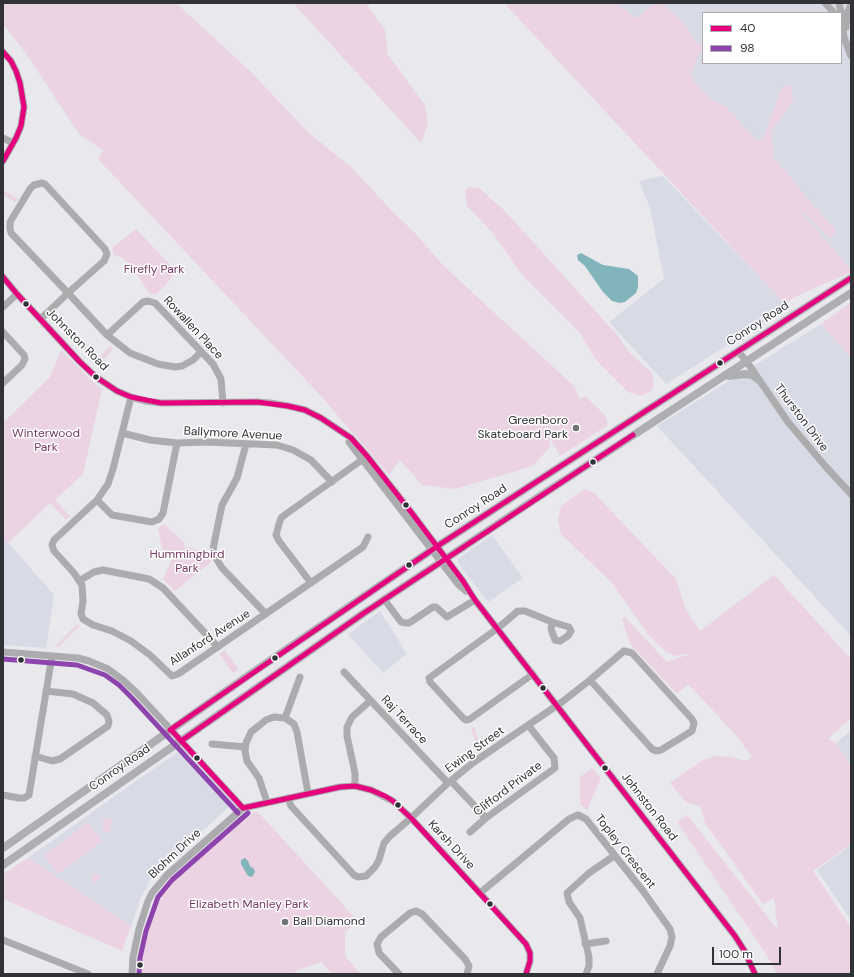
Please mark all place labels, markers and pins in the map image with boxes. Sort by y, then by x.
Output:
unlabelled marker [21,299,31,309]
unlabelled marker [715,358,725,368]
unlabelled marker [91,372,101,382]
place label: Greenboro Skateboard Park [478,414,568,442]
marker: Greenboro Skateboard Park [571,423,581,433]
unlabelled marker [588,457,598,467]
unlabelled marker [401,500,411,510]
unlabelled marker [404,560,414,570]
unlabelled marker [270,653,280,663]
unlabelled marker [16,655,26,665]
unlabelled marker [538,683,548,693]
unlabelled marker [192,753,202,763]
unlabelled marker [600,763,610,773]
unlabelled marker [393,800,403,810]
unlabelled marker [485,899,495,909]
place label: Ball Diamond [293,915,365,929]
marker: Ball Diamond [280,917,290,927]
unlabelled marker [135,960,145,970]

